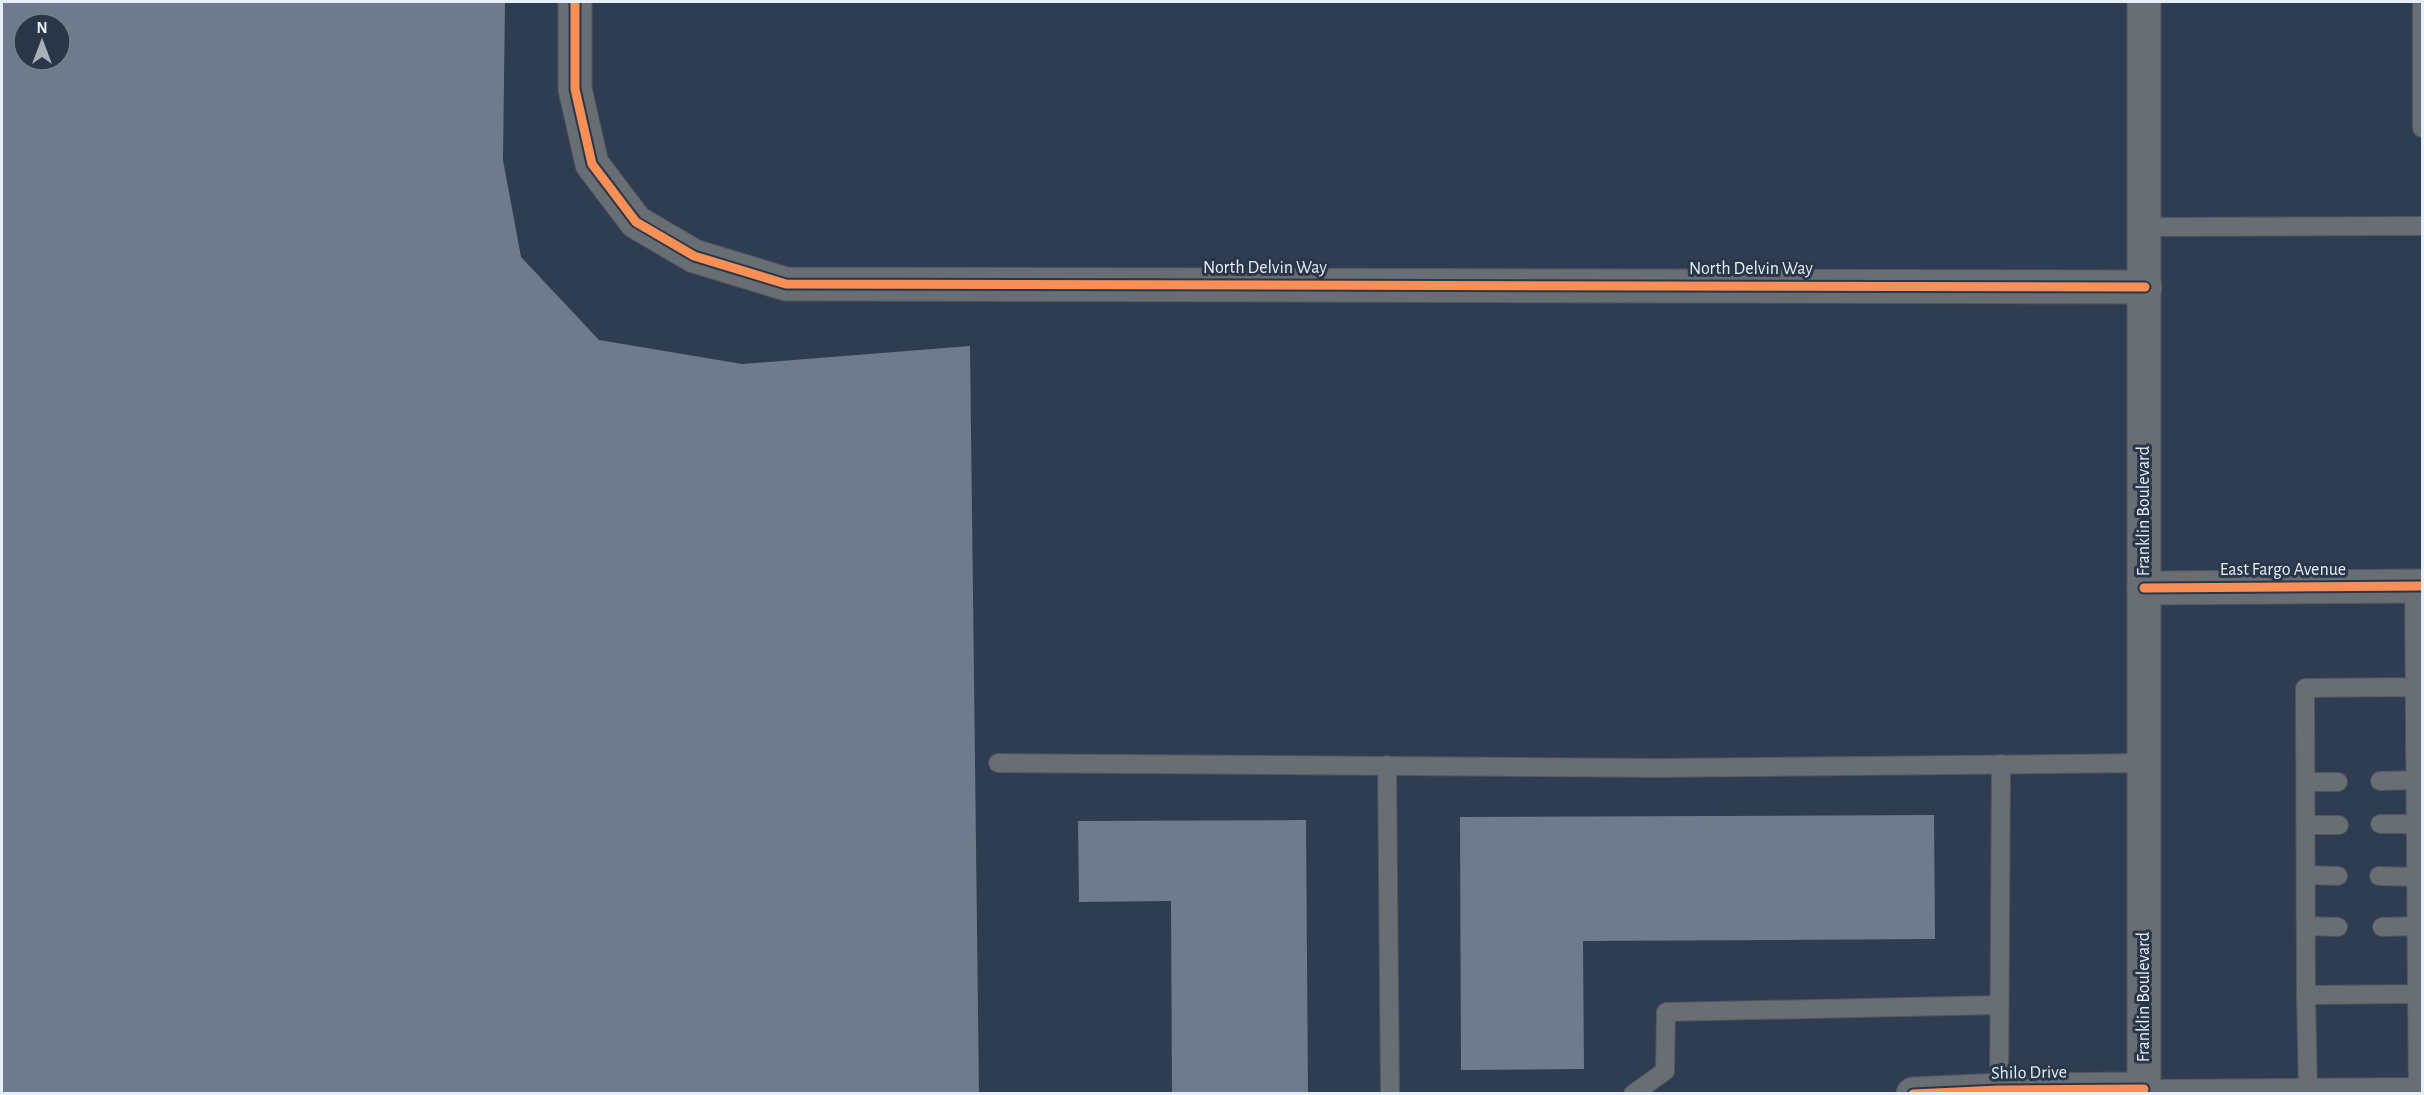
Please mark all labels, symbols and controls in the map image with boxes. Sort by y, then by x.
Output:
north arrow [12,12,72,72]
text: N [36,20,48,36]
street label: North Delvin Way [1203,259,1327,277]
street label: North Delvin Way [1689,260,1813,278]
street label: Franklin Boulevard [2135,446,2153,576]
street label: East Fargo Avenue [2220,561,2346,579]
street label: Franklin Boulevard [2135,932,2153,1062]
street label: Shilo Drive [1991,1063,2067,1083]

